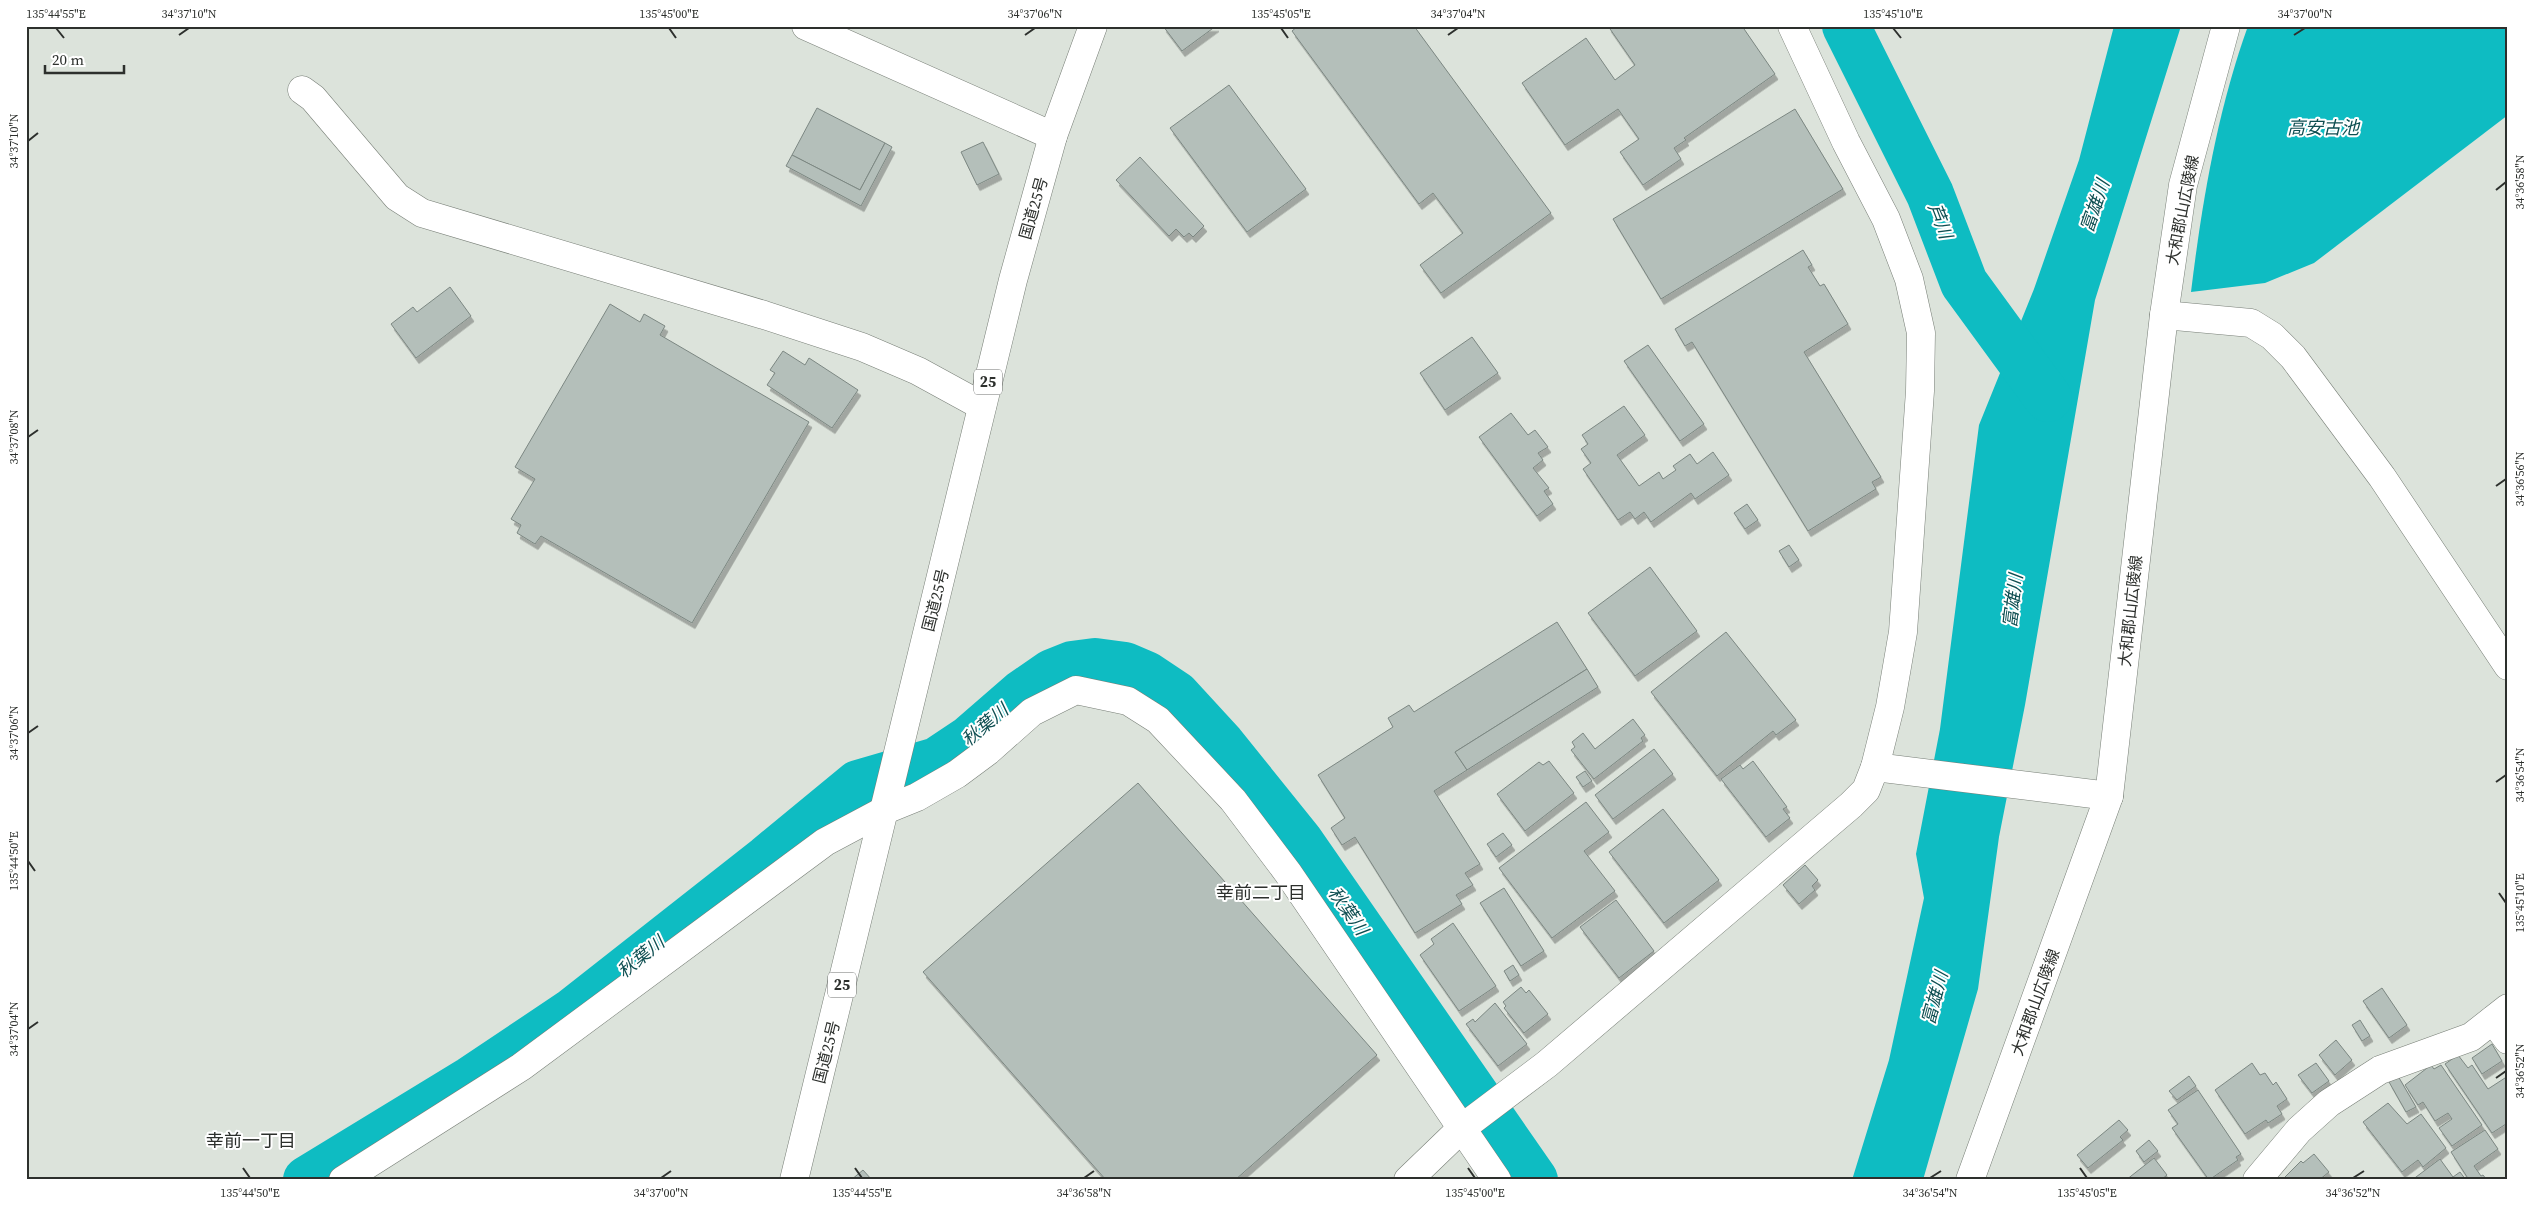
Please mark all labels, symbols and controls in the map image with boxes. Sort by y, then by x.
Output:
text: 135°44'55"E [26,6,86,22]
text: 34°37'10"N [161,6,217,22]
text: 135°45'00"E [639,6,699,22]
text: 34°37'06"N [1007,6,1063,22]
text: 135°45'05"E [1251,6,1311,22]
text: 34°37'04"N [1430,6,1486,22]
text: 135°45'10"E [1863,6,1923,22]
text: 34°37'00"N [2277,6,2333,22]
scale bar [45,42,124,74]
text: 20 m [52,49,84,70]
text: 34°37'10"N [6,113,22,169]
water label: 高安古池 [2287,115,2361,140]
street label: 大和郡山広陵線 [2161,153,2203,267]
text: 34°36'58"N [2512,154,2528,210]
street label: 国道25号 [1014,174,1052,242]
water label: 富雄川 [2074,174,2116,235]
water label: 芦川 [1922,200,1959,244]
road number: 25 [974,370,1002,394]
text: 34°37'08"N [6,409,22,465]
text: 34°36'56"N [2512,451,2528,507]
street label: 大和郡山広陵線 [2113,554,2147,668]
street label: 国道25号 [917,566,953,634]
water label: 富雄川 [1997,571,2028,629]
water label: 秋葉川 [956,696,1015,752]
text: 34°37'06"N [6,705,22,761]
text: 34°36'54"N [2512,747,2528,803]
text: 135°44'50"E [6,831,22,891]
text: 135°45'10"E [2512,873,2528,933]
district label: 幸前二丁目 [1216,880,1306,905]
water label: 秋葉川 [1323,881,1375,942]
water label: 秋葉川 [612,929,671,983]
street label: 大和郡山広陵線 [2006,946,2064,1058]
water label: 富雄川 [1915,967,1954,1027]
road number: 25 [828,972,856,998]
text: 34°37'04"N [6,1001,22,1057]
street label: 国道25号 [808,1018,844,1086]
text: 34°36'52"N [2512,1043,2528,1099]
district label: 幸前一丁目 [206,1128,296,1153]
text: 135°44'50"E [220,1185,280,1201]
text: 34°37'00"N [633,1185,689,1201]
text: 135°44'55"E [832,1185,892,1201]
text: 34°36'58"N [1056,1185,1112,1201]
text: 135°45'00"E [1445,1185,1505,1201]
text: 34°36'54"N [1902,1185,1958,1201]
text: 135°45'05"E [2057,1185,2117,1201]
text: 34°36'52"N [2325,1185,2381,1201]

